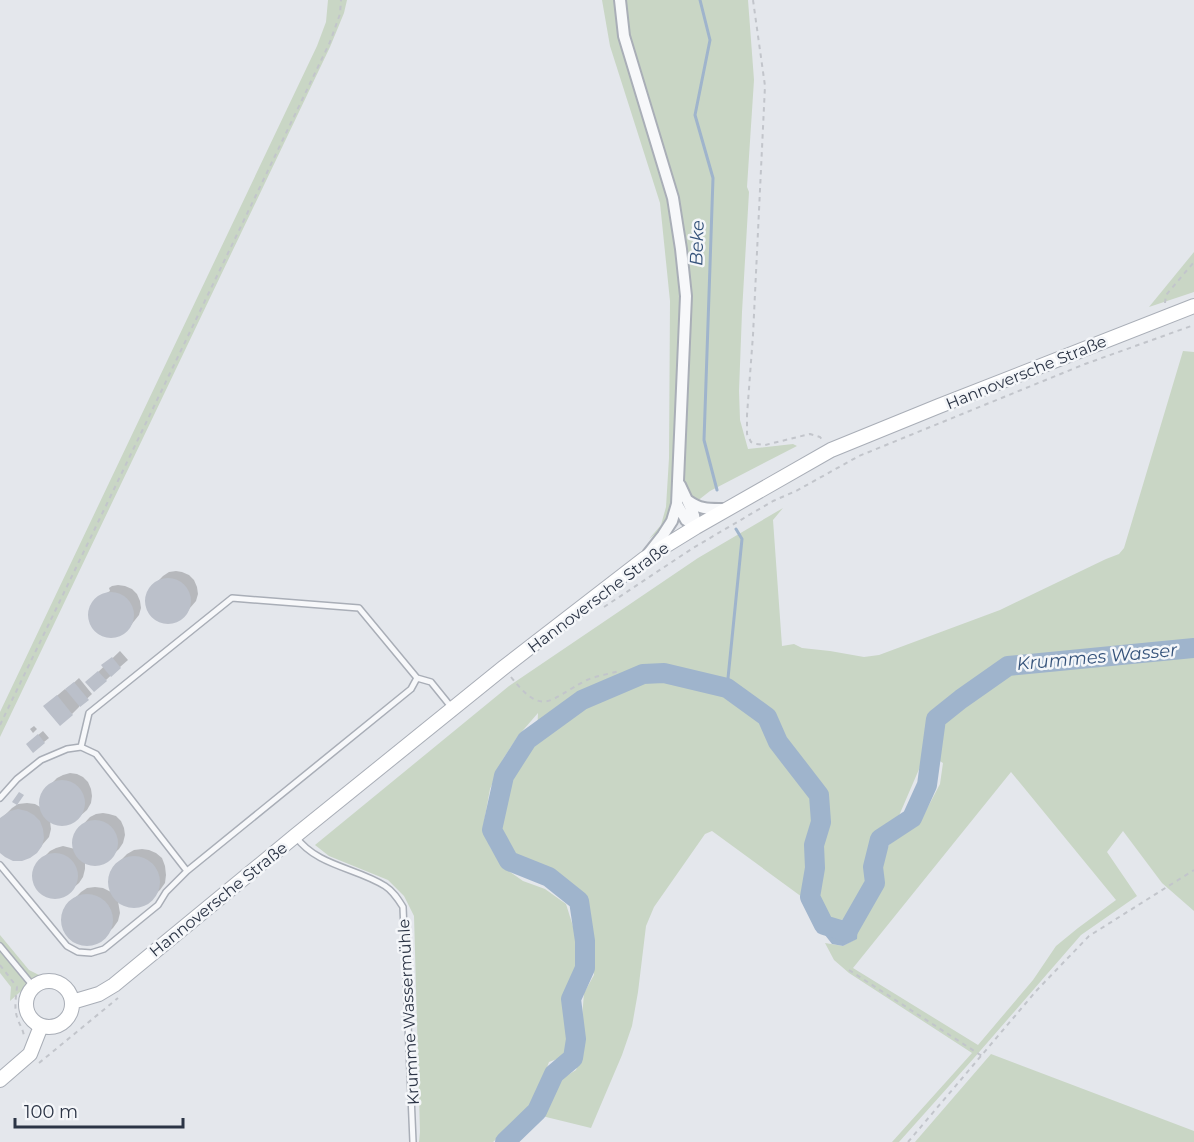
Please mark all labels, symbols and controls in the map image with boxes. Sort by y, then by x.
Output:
water label: Beke [685,220,709,266]
street label: Hannoversche Straße [943,332,1109,413]
street label: Hannoversche Straße [524,538,673,657]
water label: Krummes Wasser [1016,639,1179,675]
street label: Hannoversche Straße [146,838,291,961]
street label: Krumme Wassermühle [394,918,423,1106]
scale bar [15,1091,183,1129]
text: 100 m [24,1101,78,1123]

